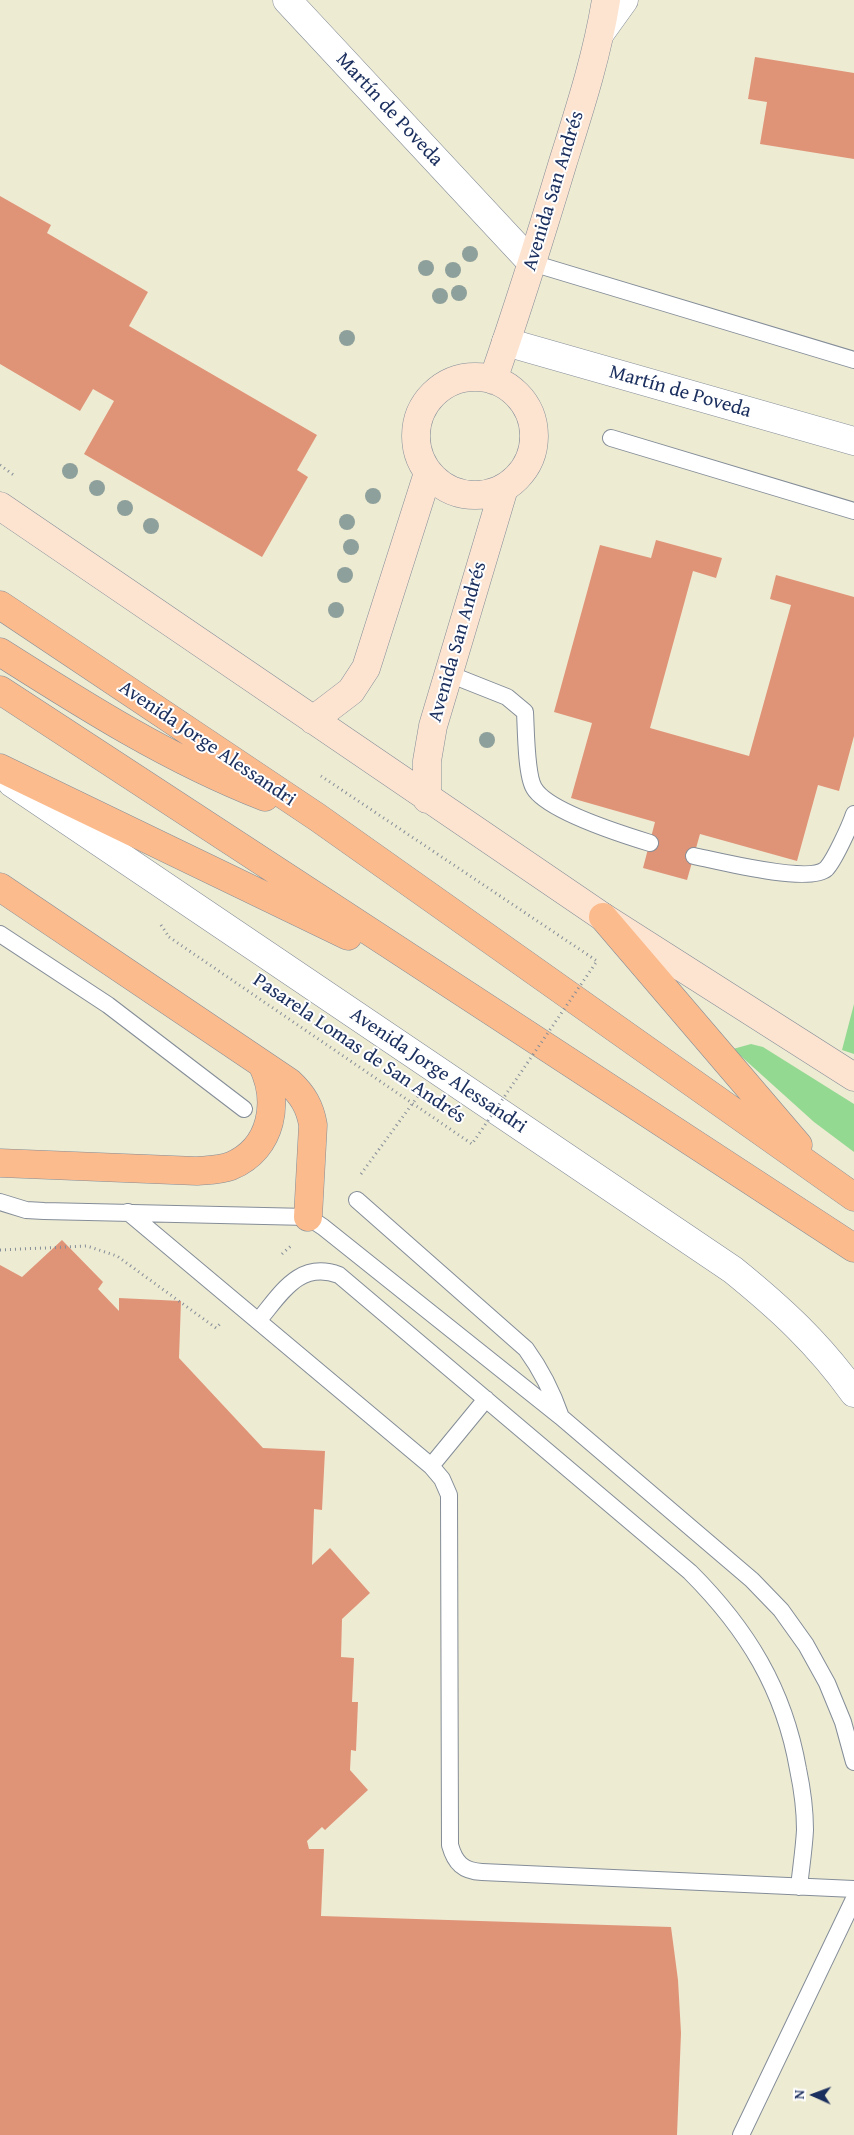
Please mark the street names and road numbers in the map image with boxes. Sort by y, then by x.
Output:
street label: Martín de Poveda [330,48,448,172]
street label: Avenida San Andrés [518,108,590,274]
street label: Martín de Poveda [606,360,754,424]
street label: Avenida San Andrés [424,559,492,725]
street label: Avenida Jorge Alessandri [114,676,300,812]
street label: Pasarela Lomas de San Andrés [248,969,470,1129]
street label: Avenida Jorge Alessandri [345,1003,531,1139]

